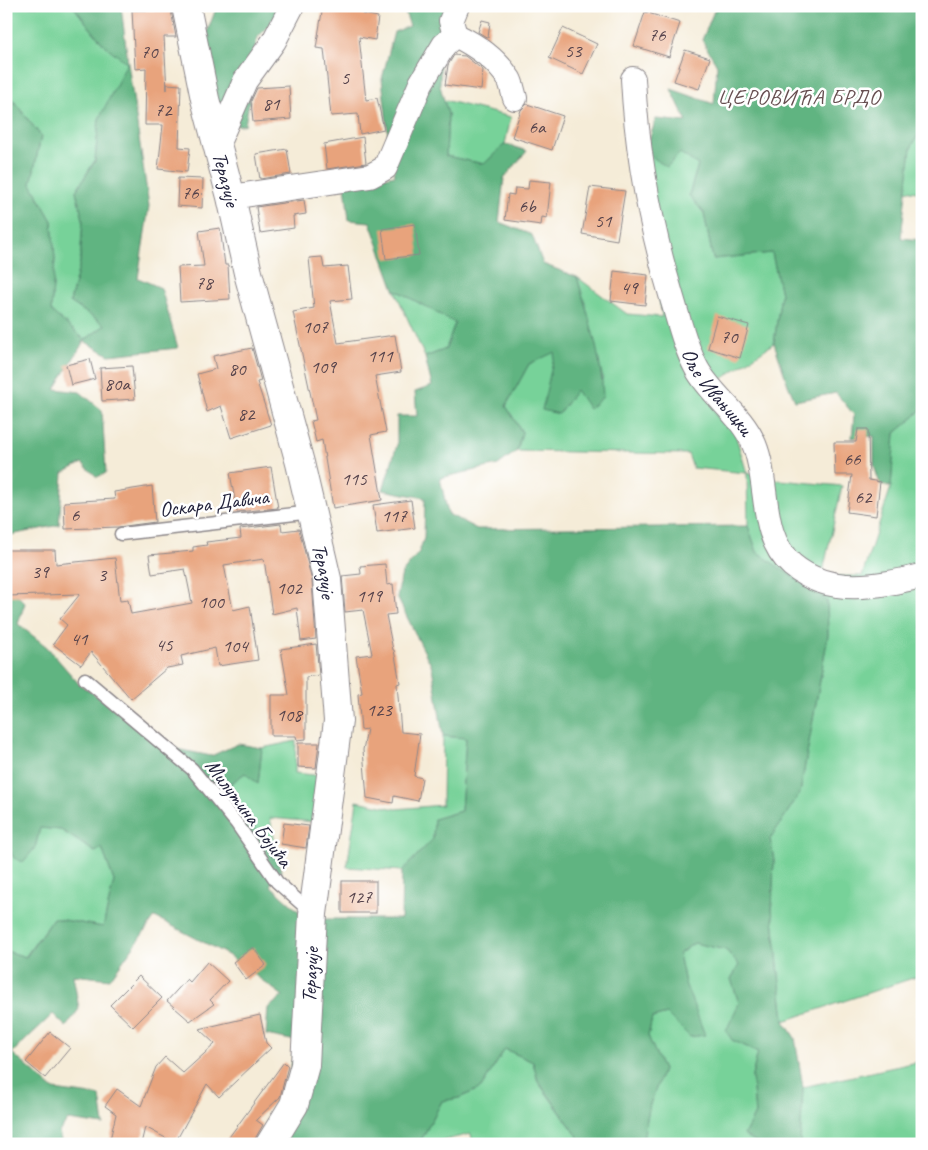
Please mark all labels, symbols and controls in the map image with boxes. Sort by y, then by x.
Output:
house number: 76 [648,23,667,47]
house number: 53 [564,39,583,63]
house number: 70 [140,40,159,64]
house number: 5 [341,66,351,90]
district label: ЦЕРОВИЋА БРДО [717,83,882,111]
house number: 81 [262,92,281,116]
house number: 72 [154,98,173,122]
house number: 6a [529,115,547,139]
street label: Теразије [207,149,246,211]
house number: 76 [181,181,200,205]
house number: 6b [519,194,537,218]
house number: 51 [594,209,613,233]
house number: 78 [195,271,215,295]
house number: 49 [620,276,639,300]
house number: 107 [302,315,329,339]
house number: 70 [720,325,739,349]
house number: 111 [367,344,394,368]
street label: Оље Ивањицки [676,344,761,442]
house number: 109 [310,355,337,379]
house number: 80 [228,357,247,381]
house number: 80a [104,372,131,396]
house number: 82 [237,402,256,426]
house number: 66 [843,447,862,471]
house number: 115 [341,467,368,491]
street label: Оскара Давича [158,483,271,523]
house number: 62 [854,485,873,509]
house number: 6 [71,503,81,527]
house number: 117 [381,504,408,528]
street label: Теразије [306,541,342,602]
house number: 39 [31,560,50,584]
house number: 3 [98,563,108,587]
house number: 102 [276,576,303,600]
house number: 119 [356,584,383,608]
house number: 100 [198,590,225,614]
house number: 41 [70,627,89,651]
house number: 45 [155,633,174,657]
house number: 104 [222,634,250,658]
house number: 123 [366,698,393,722]
house number: 108 [276,703,304,727]
street label: Милутина Бојића [200,754,299,874]
house number: 127 [346,885,373,909]
street label: Теразије [296,944,325,1003]

